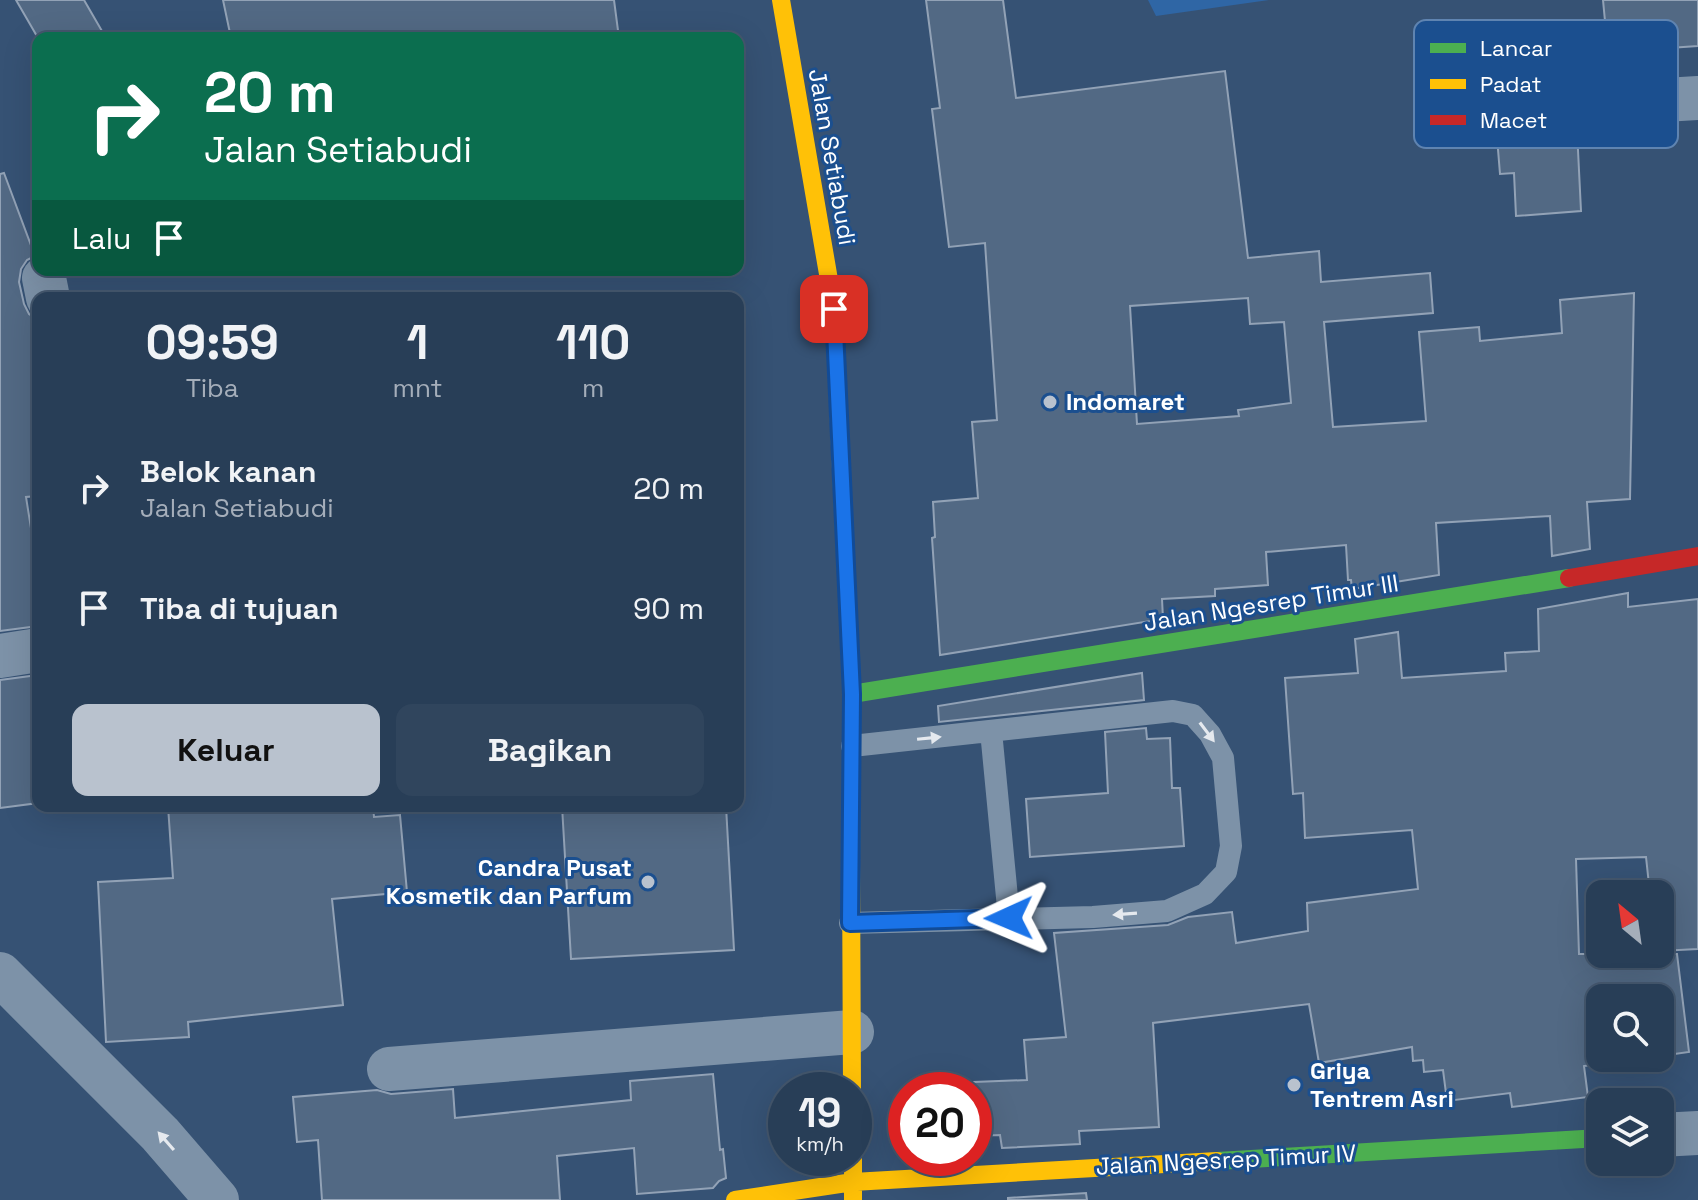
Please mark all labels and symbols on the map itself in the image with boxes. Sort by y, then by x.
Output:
legend [1414,20,1678,148]
text: Lancar [1480,34,1552,62]
street label: Jalan Setiabudi [802,66,863,248]
text: Padat [1480,70,1542,98]
text: Macet [1480,106,1547,134]
pin [800,275,868,343]
place label: Indomaret [1066,386,1185,417]
marker: Indomaret [1041,393,1059,411]
street label: Jalan Ngesrep Timur III [1141,567,1401,638]
one-way arrow [1198,722,1214,742]
one-way arrow [917,731,942,744]
place label: Candra Pusat Kosmetik dan Parfum [386,852,632,911]
marker: Candra Pusat Kosmetik dan Parfum [639,873,657,891]
position arrow [967,876,1051,960]
north arrow [1586,880,1674,968]
one-way arrow [1112,908,1137,921]
place label: Griya Tentrem Asri [1310,1055,1454,1114]
speed limit sign: 20 [888,1072,992,1176]
marker: Griya Tentrem Asri [1285,1076,1303,1094]
one-way arrow [158,1131,175,1151]
street label: Jalan Ngesrep Timur IV [1095,1137,1357,1182]

